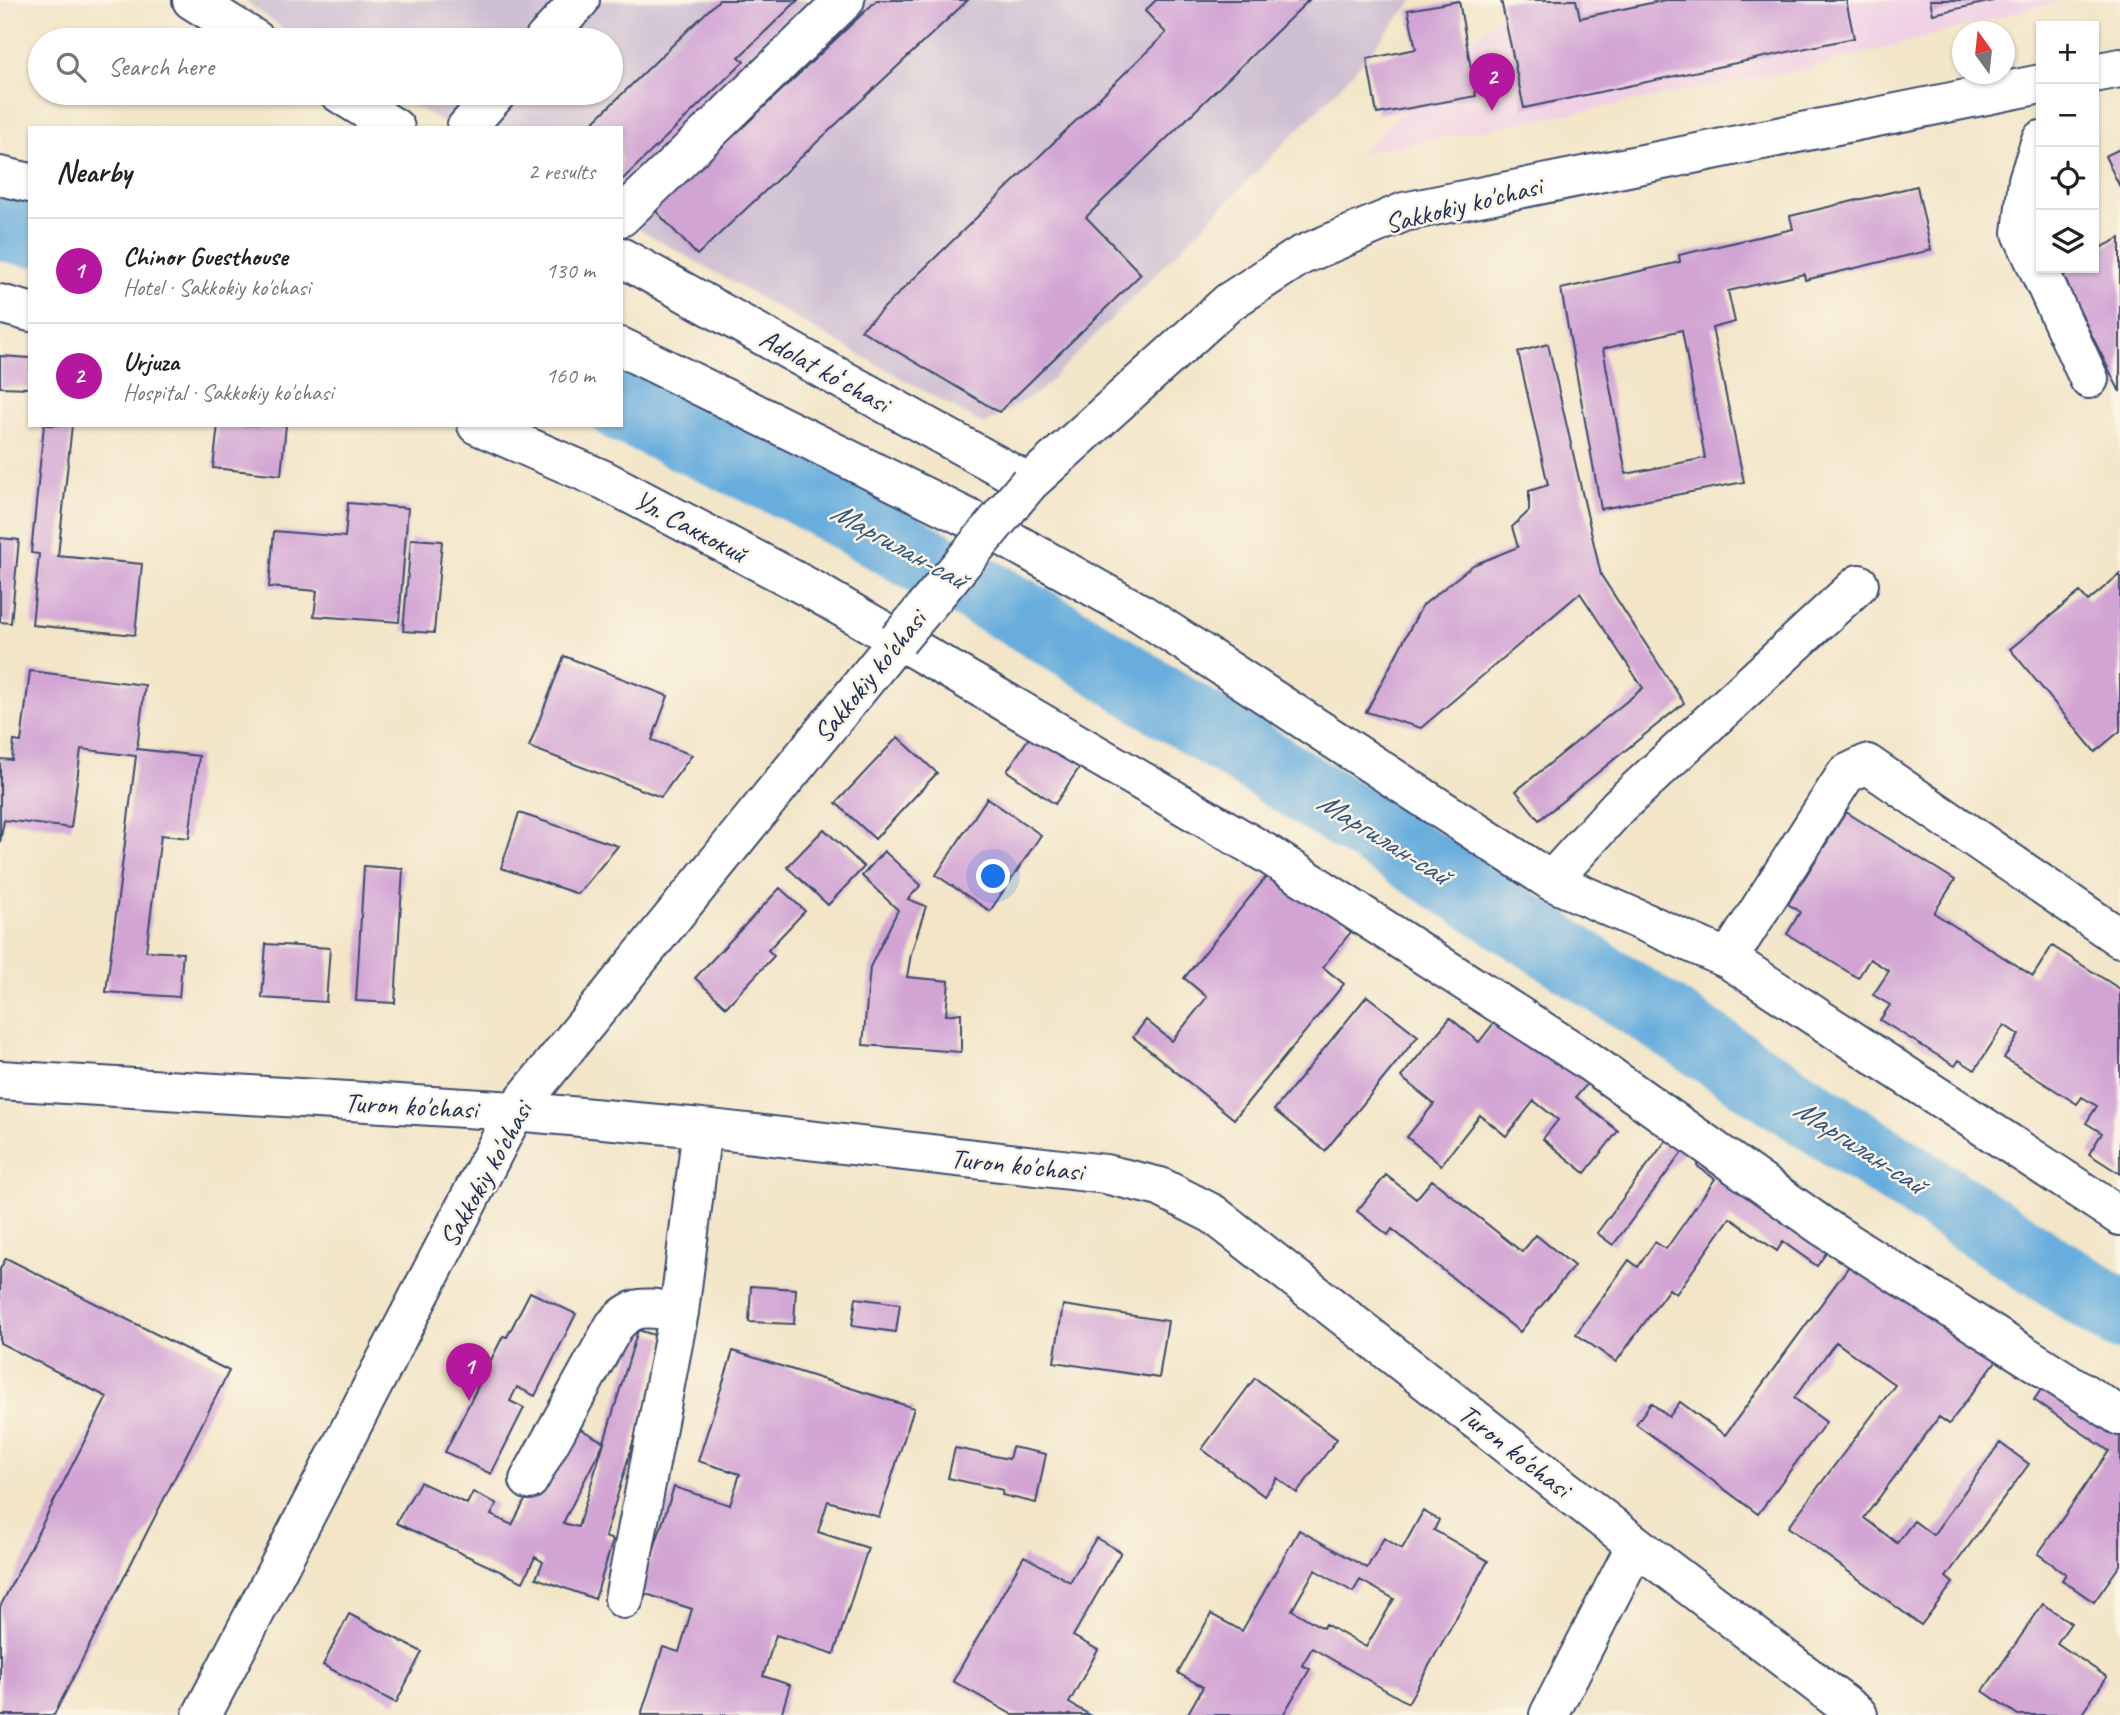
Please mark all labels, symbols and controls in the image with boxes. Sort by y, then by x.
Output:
north arrow [1952,21,2015,84]
map controls [2036,21,2099,273]
button: + [2036,21,2099,84]
search box [28,28,623,105]
icon: search [52,48,90,86]
text: Search here [108,50,214,83]
pin: 2 [1469,53,1515,111]
button: − [2036,84,2099,147]
button: locate [2036,147,2099,210]
text: Nearby [56,153,132,191]
text: 2 results [528,157,595,186]
street label: Sakkokiy ko'chasi [1381,167,1549,241]
button: layers [2036,210,2099,273]
text: Chinor Guesthouse [123,240,288,273]
text: 1 [74,256,84,285]
text: 130 m [546,256,595,285]
text: Hotel · Sakkokiy ko'chasi [123,273,311,302]
street label: Adolat koʻchasi [754,320,899,422]
text: Urjuza [123,345,179,378]
text: 2 [74,361,84,390]
text: 160 m [546,361,595,390]
text: Hospital · Sakkokiy ko'chasi [123,378,333,407]
street label: Ул. Саккокий [628,482,755,571]
water label: Маргилан-сай [825,492,978,600]
street label: Sakkokiy ko'chasi [805,600,936,750]
water label: Маргилан-сай [1311,782,1462,897]
your location [976,859,1010,893]
street label: Turon ko'chasi [344,1085,482,1127]
water label: Маргилан-сай [1787,1089,1937,1206]
street label: Sakkokiy ko'chasi [431,1092,542,1253]
street label: Turon ko'chasi [949,1140,1089,1189]
pin: 1 [446,1343,492,1401]
street label: Turon ko'chasi [1451,1396,1581,1507]

